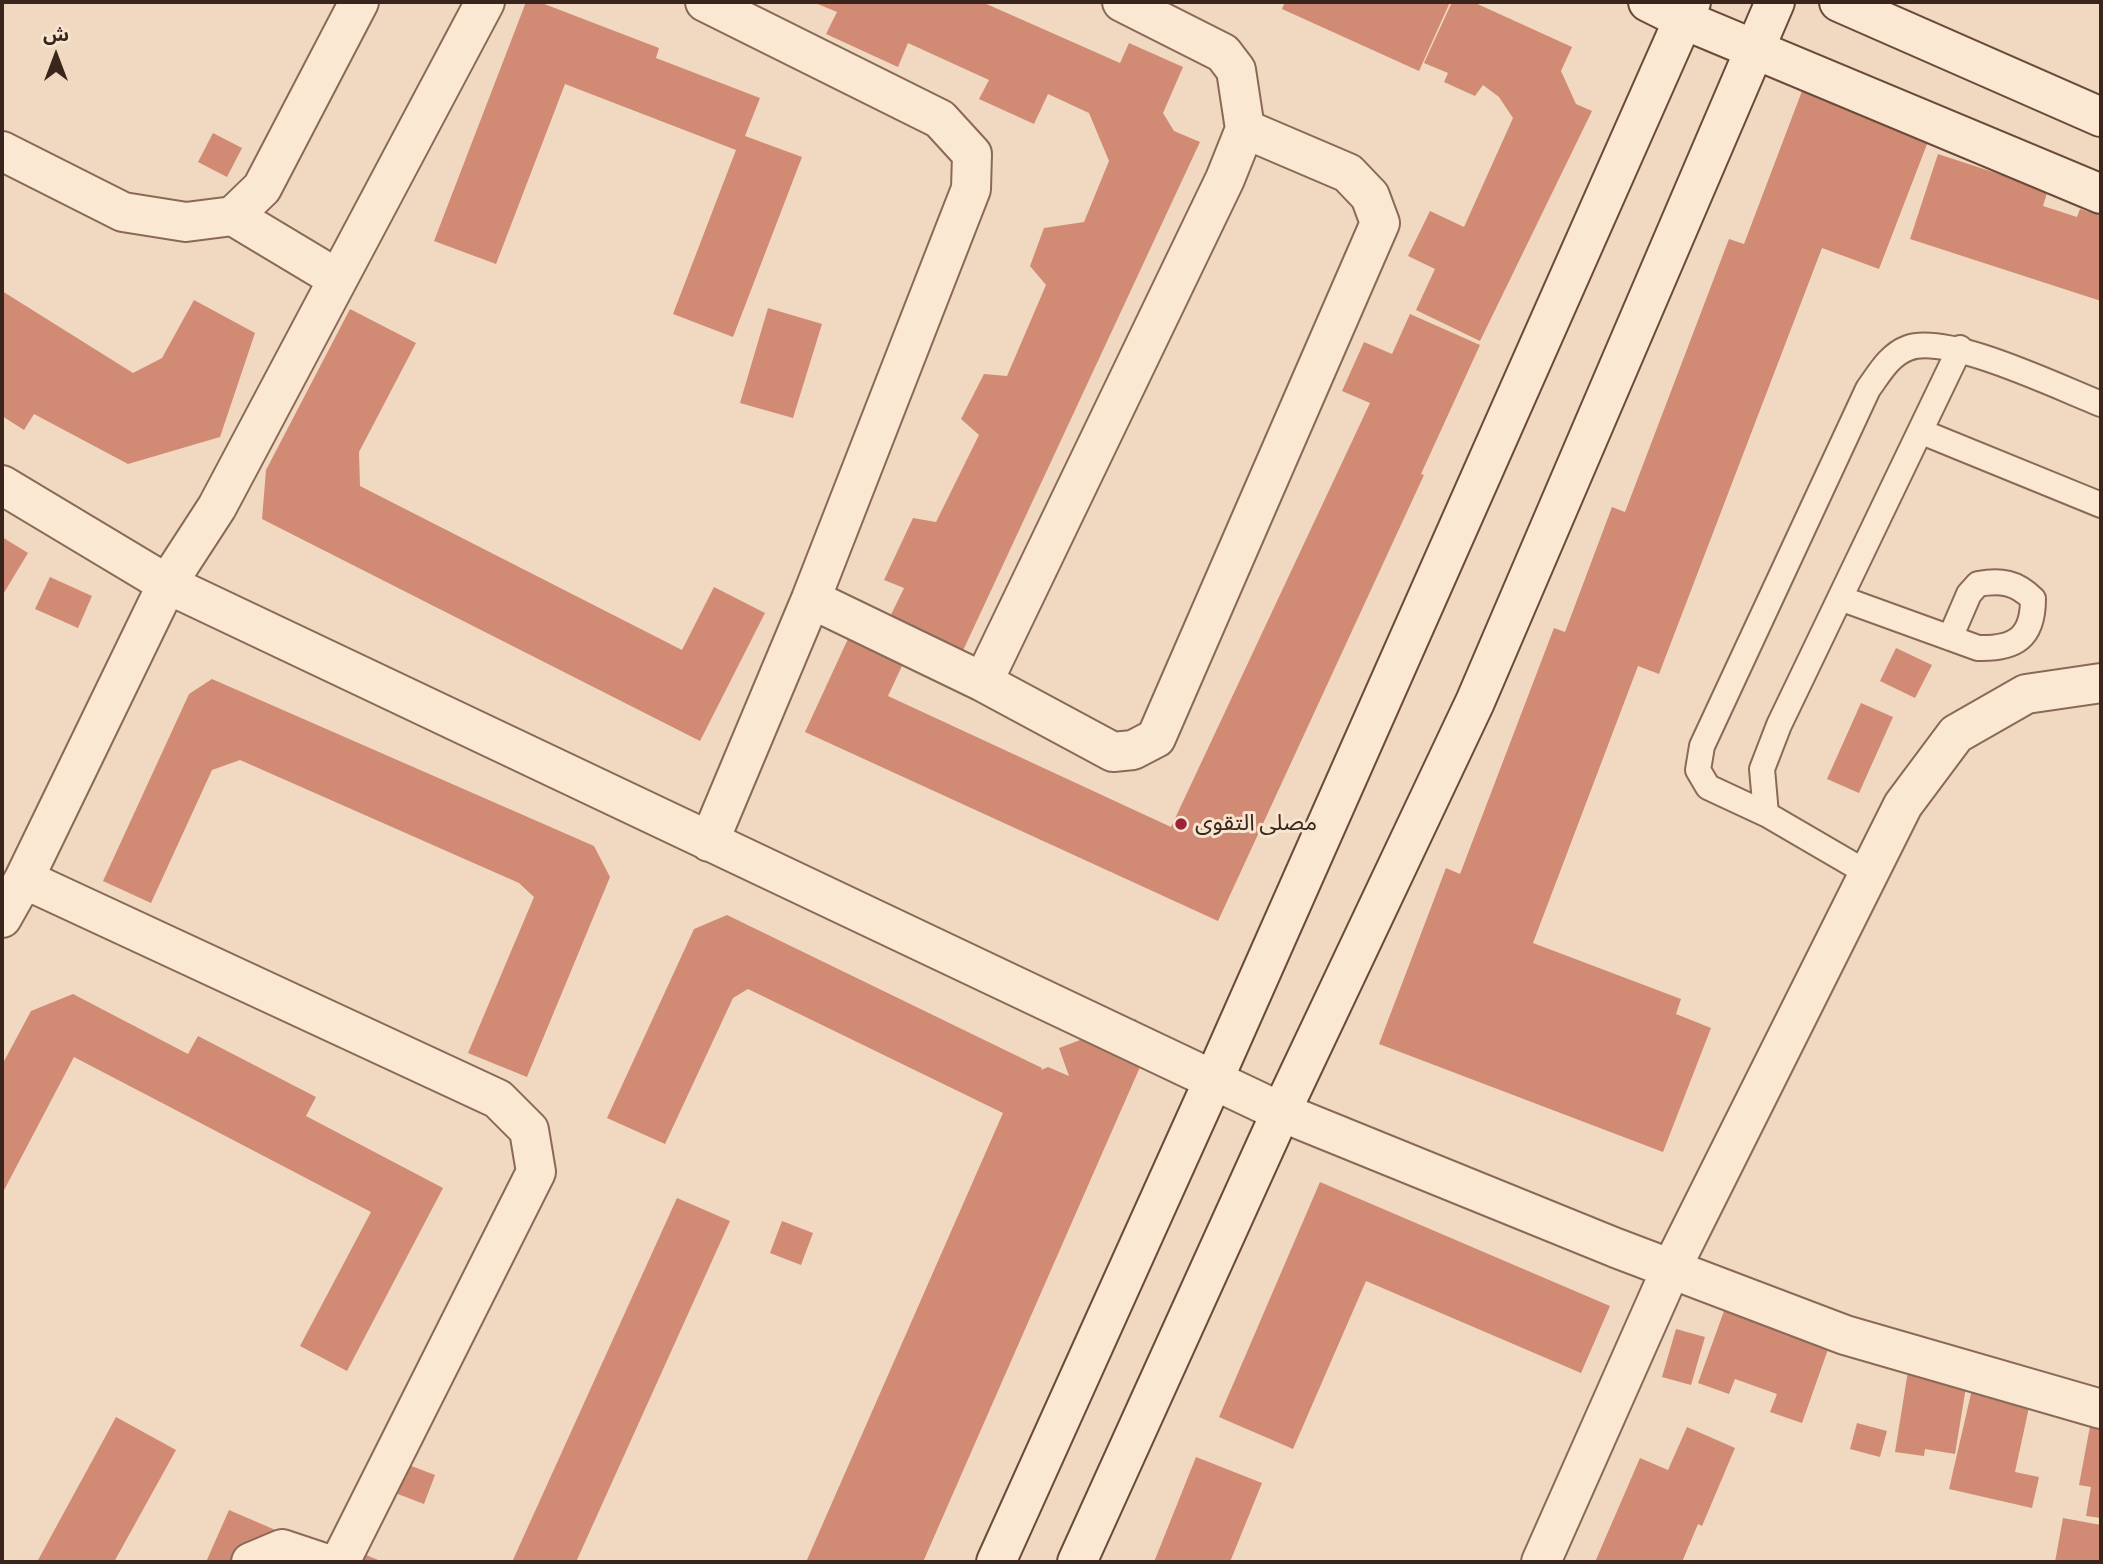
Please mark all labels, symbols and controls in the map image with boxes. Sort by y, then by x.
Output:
north arrow [21,21,91,91]
text: ش [43,23,69,46]
place label: مصلى التقوى [1195,810,1317,838]
marker: مصلى التقوى [1173,816,1189,832]

